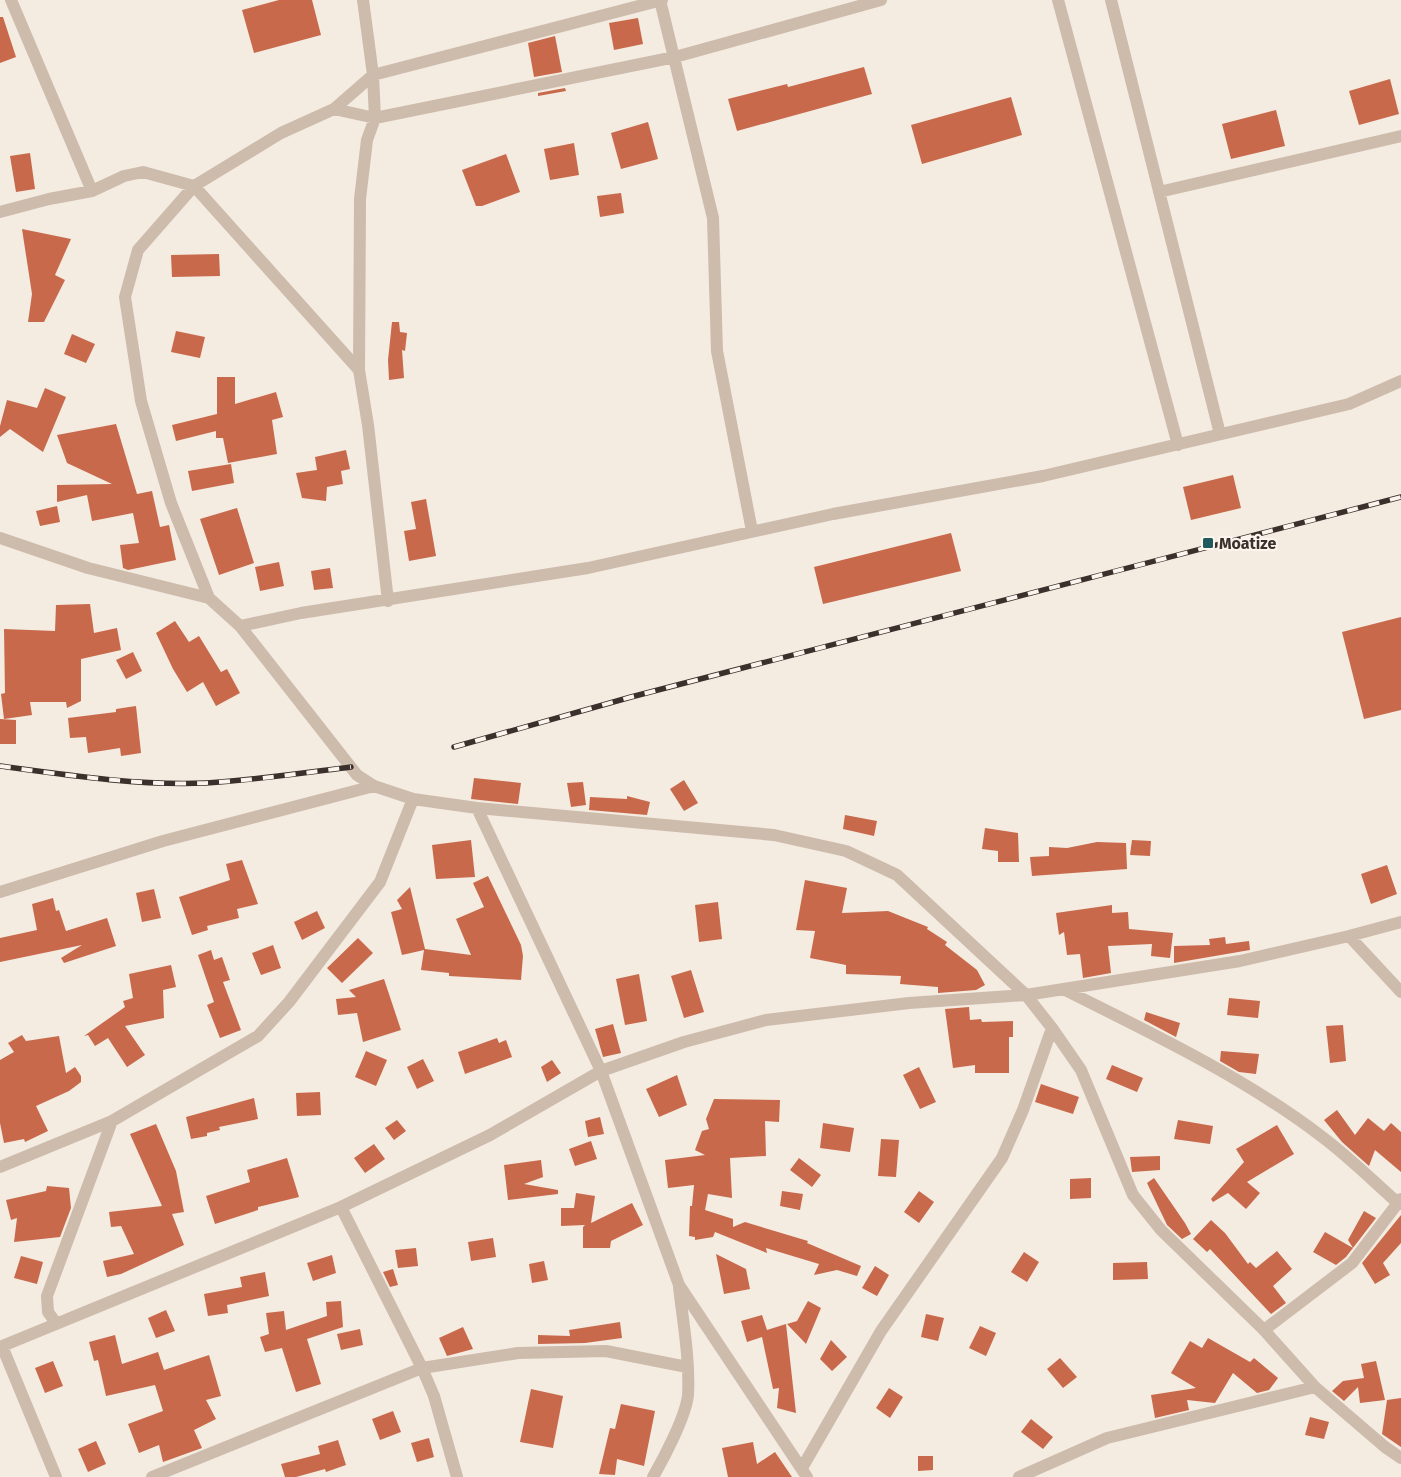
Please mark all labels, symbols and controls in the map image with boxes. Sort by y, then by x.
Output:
place label: Moatize [1219,534,1276,553]
marker: Moatize [1201,536,1215,550]

